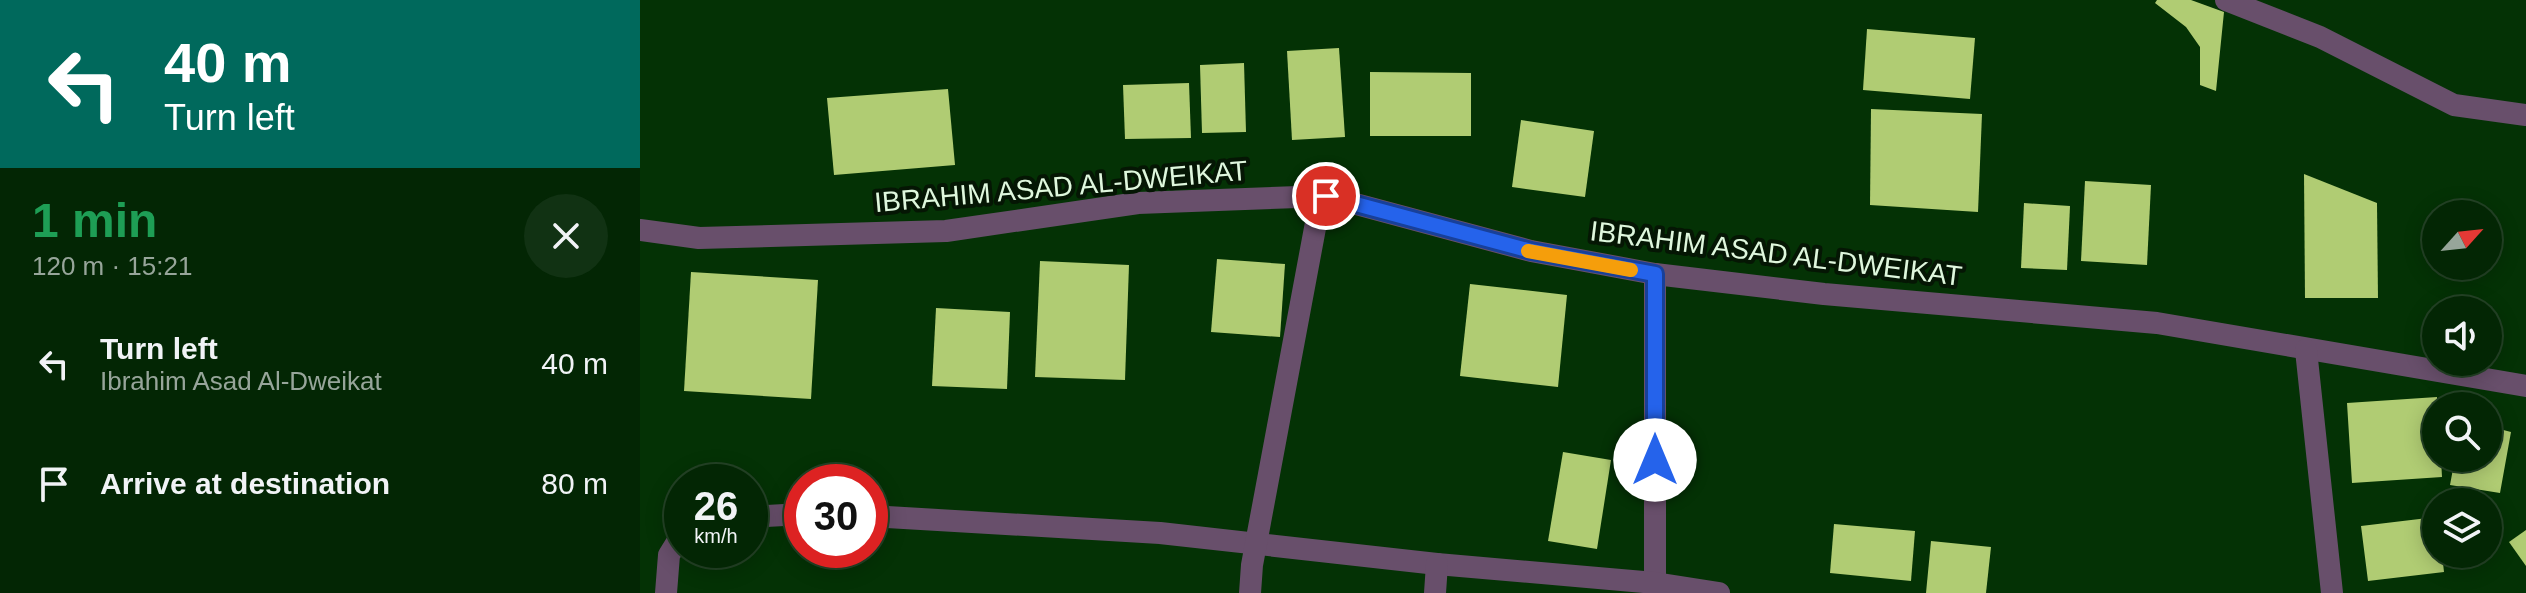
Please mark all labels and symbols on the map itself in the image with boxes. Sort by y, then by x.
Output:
street label: IBRAHIM ASAD AL-DWEIKAT [873,155,1249,218]
pin [1292,162,1360,230]
north arrow [2422,200,2502,280]
street label: IBRAHIM ASAD AL-DWEIKAT [1588,215,1964,292]
position arrow [1613,418,1697,502]
speed limit sign: 30 [784,464,888,568]

